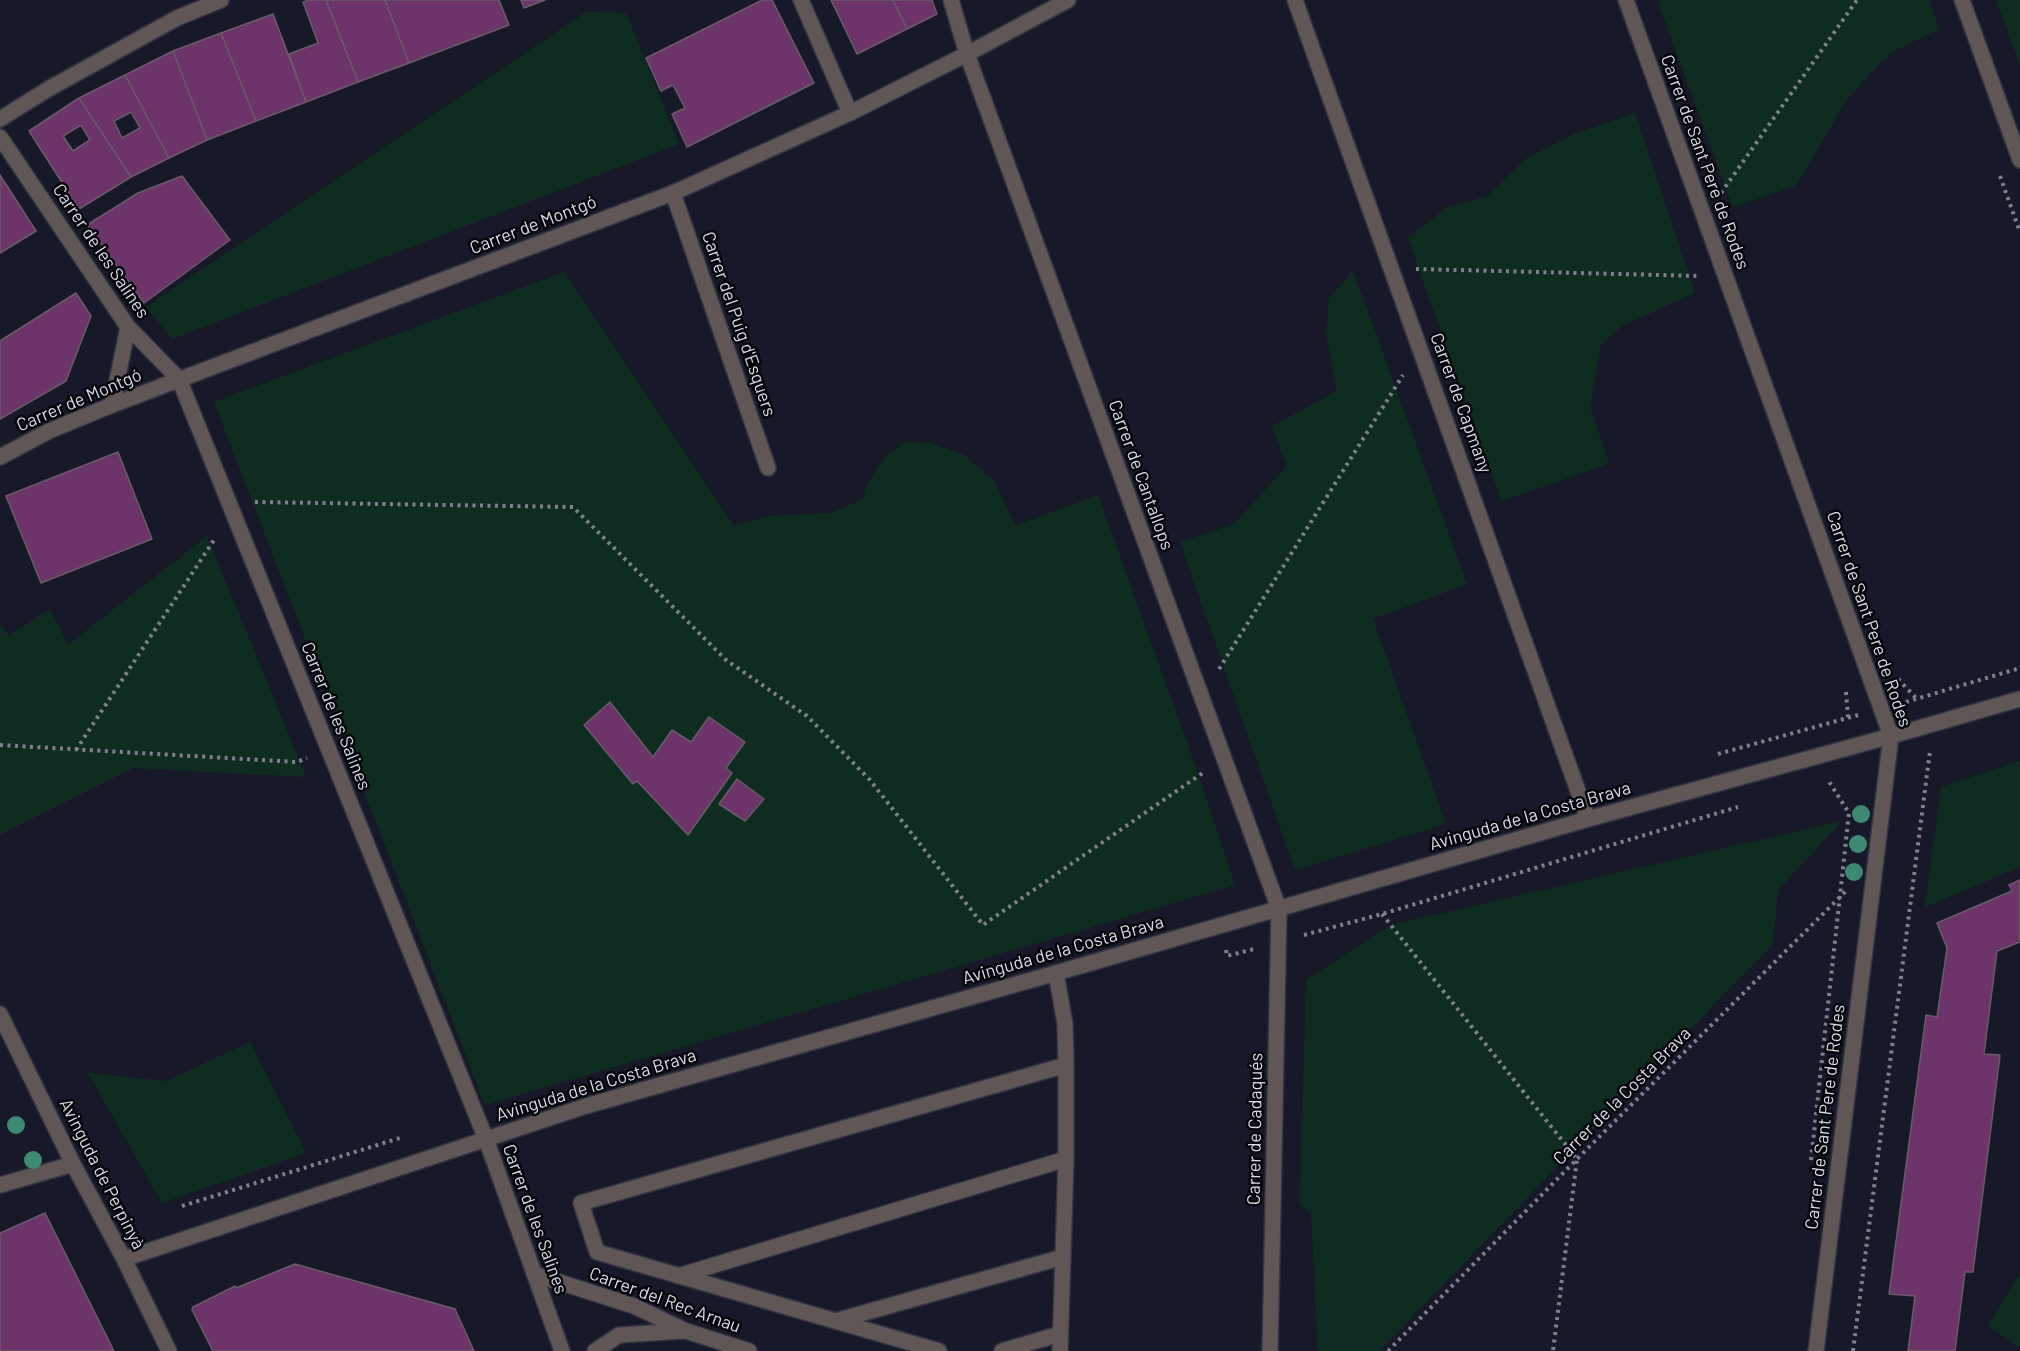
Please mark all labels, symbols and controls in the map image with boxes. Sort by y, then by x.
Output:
street label: Carrer de Sant Pere de Rodes [1656,52,1754,272]
street label: Carrer de les Salines [48,180,154,322]
street label: Carrer de Montgó [467,191,599,259]
street label: Carrer del Puig d'Esquers [697,229,781,419]
street label: Carrer de Capmany [1426,330,1496,476]
street label: Carrer de Montgó [13,364,145,436]
street label: Carrer de Cantallops [1104,397,1178,553]
street label: Carrer de Sant Pere de Rodes [1822,508,1916,730]
street label: Carrer de les Salines [296,639,376,793]
street label: Avinguda de la Costa Brava [1427,777,1633,855]
street label: Avinguda de la Costa Brava [960,911,1166,989]
street label: Carrer de Sant Pere de Rodes [1800,1003,1850,1231]
street label: Carrer de la Costa Brava [1549,1023,1695,1169]
street label: Avinguda de la Costa Brava [493,1044,699,1126]
street label: Carrer de Cadaqués [1243,1053,1267,1205]
street label: Avinguda de Perpinyà [55,1095,149,1253]
street label: Carrer de les Salines [498,1141,572,1297]
street label: Carrer del Rec Arnau [586,1263,744,1337]

